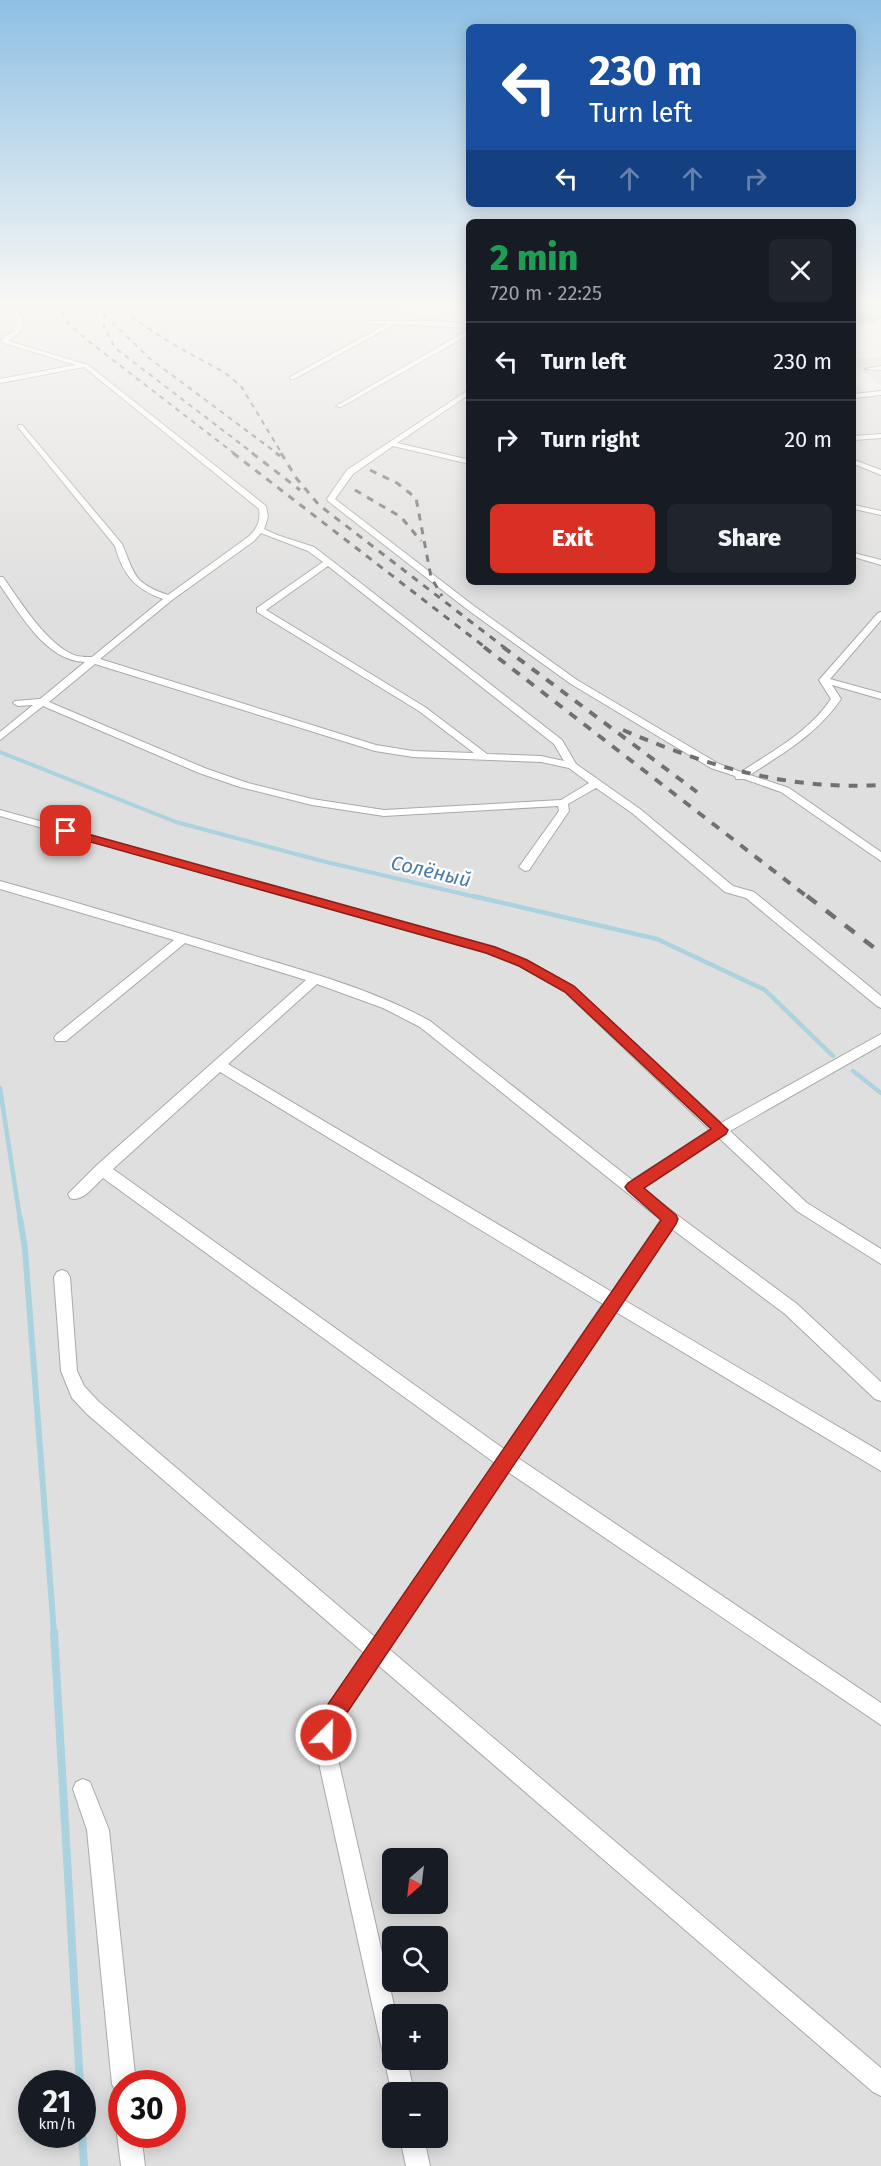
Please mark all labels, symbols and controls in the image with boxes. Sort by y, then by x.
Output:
text: 230 m [589,46,702,96]
icon: left [490,48,568,126]
text: Turn left [589,97,692,129]
icon: left [550,162,583,195]
icon: ahead [613,162,646,195]
icon: ahead [676,162,709,195]
icon: right [739,162,772,195]
text: 2 min [490,236,578,280]
button: close [769,239,832,302]
text: 720 m · 22:25 [490,281,602,305]
icon: left [490,345,523,378]
text: Turn left [541,348,626,375]
text: 230 m [773,348,832,375]
icon: right [490,423,523,456]
text: Turn right [541,426,640,453]
text: 20 m [784,426,832,453]
button: Exit [490,504,655,573]
button: Share [667,504,832,573]
pin [40,805,91,856]
icon: arrive [49,814,82,847]
water label: Солёный [389,850,473,892]
position arrow [294,1703,358,1767]
north arrow [382,1848,448,1914]
map controls [382,1848,448,2148]
button: search [382,1926,448,1992]
button: + [382,2004,448,2070]
speed limit sign: 30 [108,2070,186,2148]
button: − [382,2082,448,2148]
text: 21 [43,2084,71,2120]
text: km/h [38,2115,76,2133]

